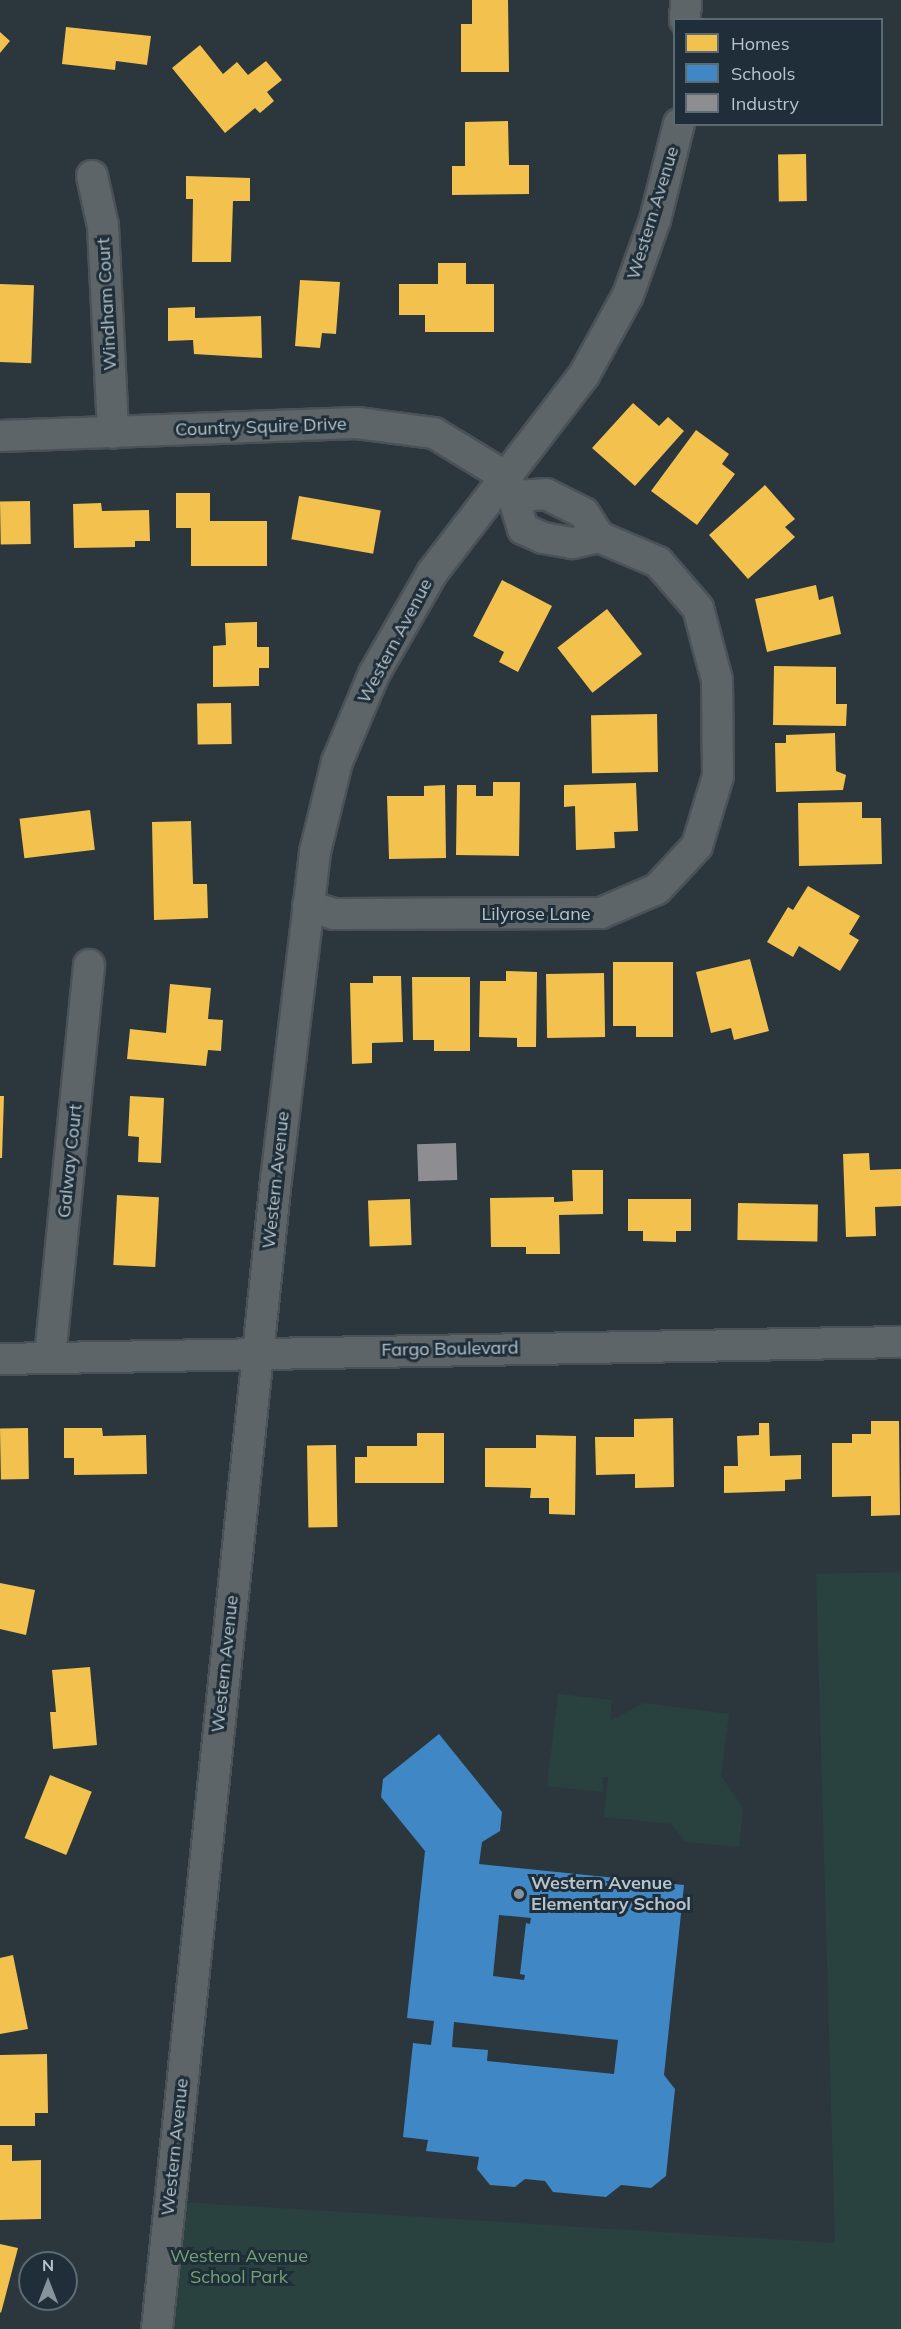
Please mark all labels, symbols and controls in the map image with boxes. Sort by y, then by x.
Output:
legend [673,18,883,126]
text: Homes [731,32,790,55]
text: Schools [731,62,795,85]
text: Industry [731,92,799,115]
street label: Western Avenue [622,144,684,282]
street label: Windham Court [93,237,121,371]
street label: Country Squire Drive [175,413,347,441]
street label: Western Avenue [353,575,437,707]
street label: Lilyrose Lane [481,903,591,925]
street label: Galway Court [53,1103,87,1219]
street label: Western Avenue [258,1110,294,1250]
street label: Fargo Boulevard [381,1337,519,1361]
street label: Western Avenue [207,1594,243,1734]
place label: Western Avenue Elementary School [531,1873,691,1916]
marker: Western Avenue Elementary School [512,1887,526,1901]
street label: Western Avenue [157,2077,193,2217]
park label: Western Avenue School Park [170,2246,308,2288]
north arrow [18,2251,78,2311]
text: N [42,2255,54,2275]

